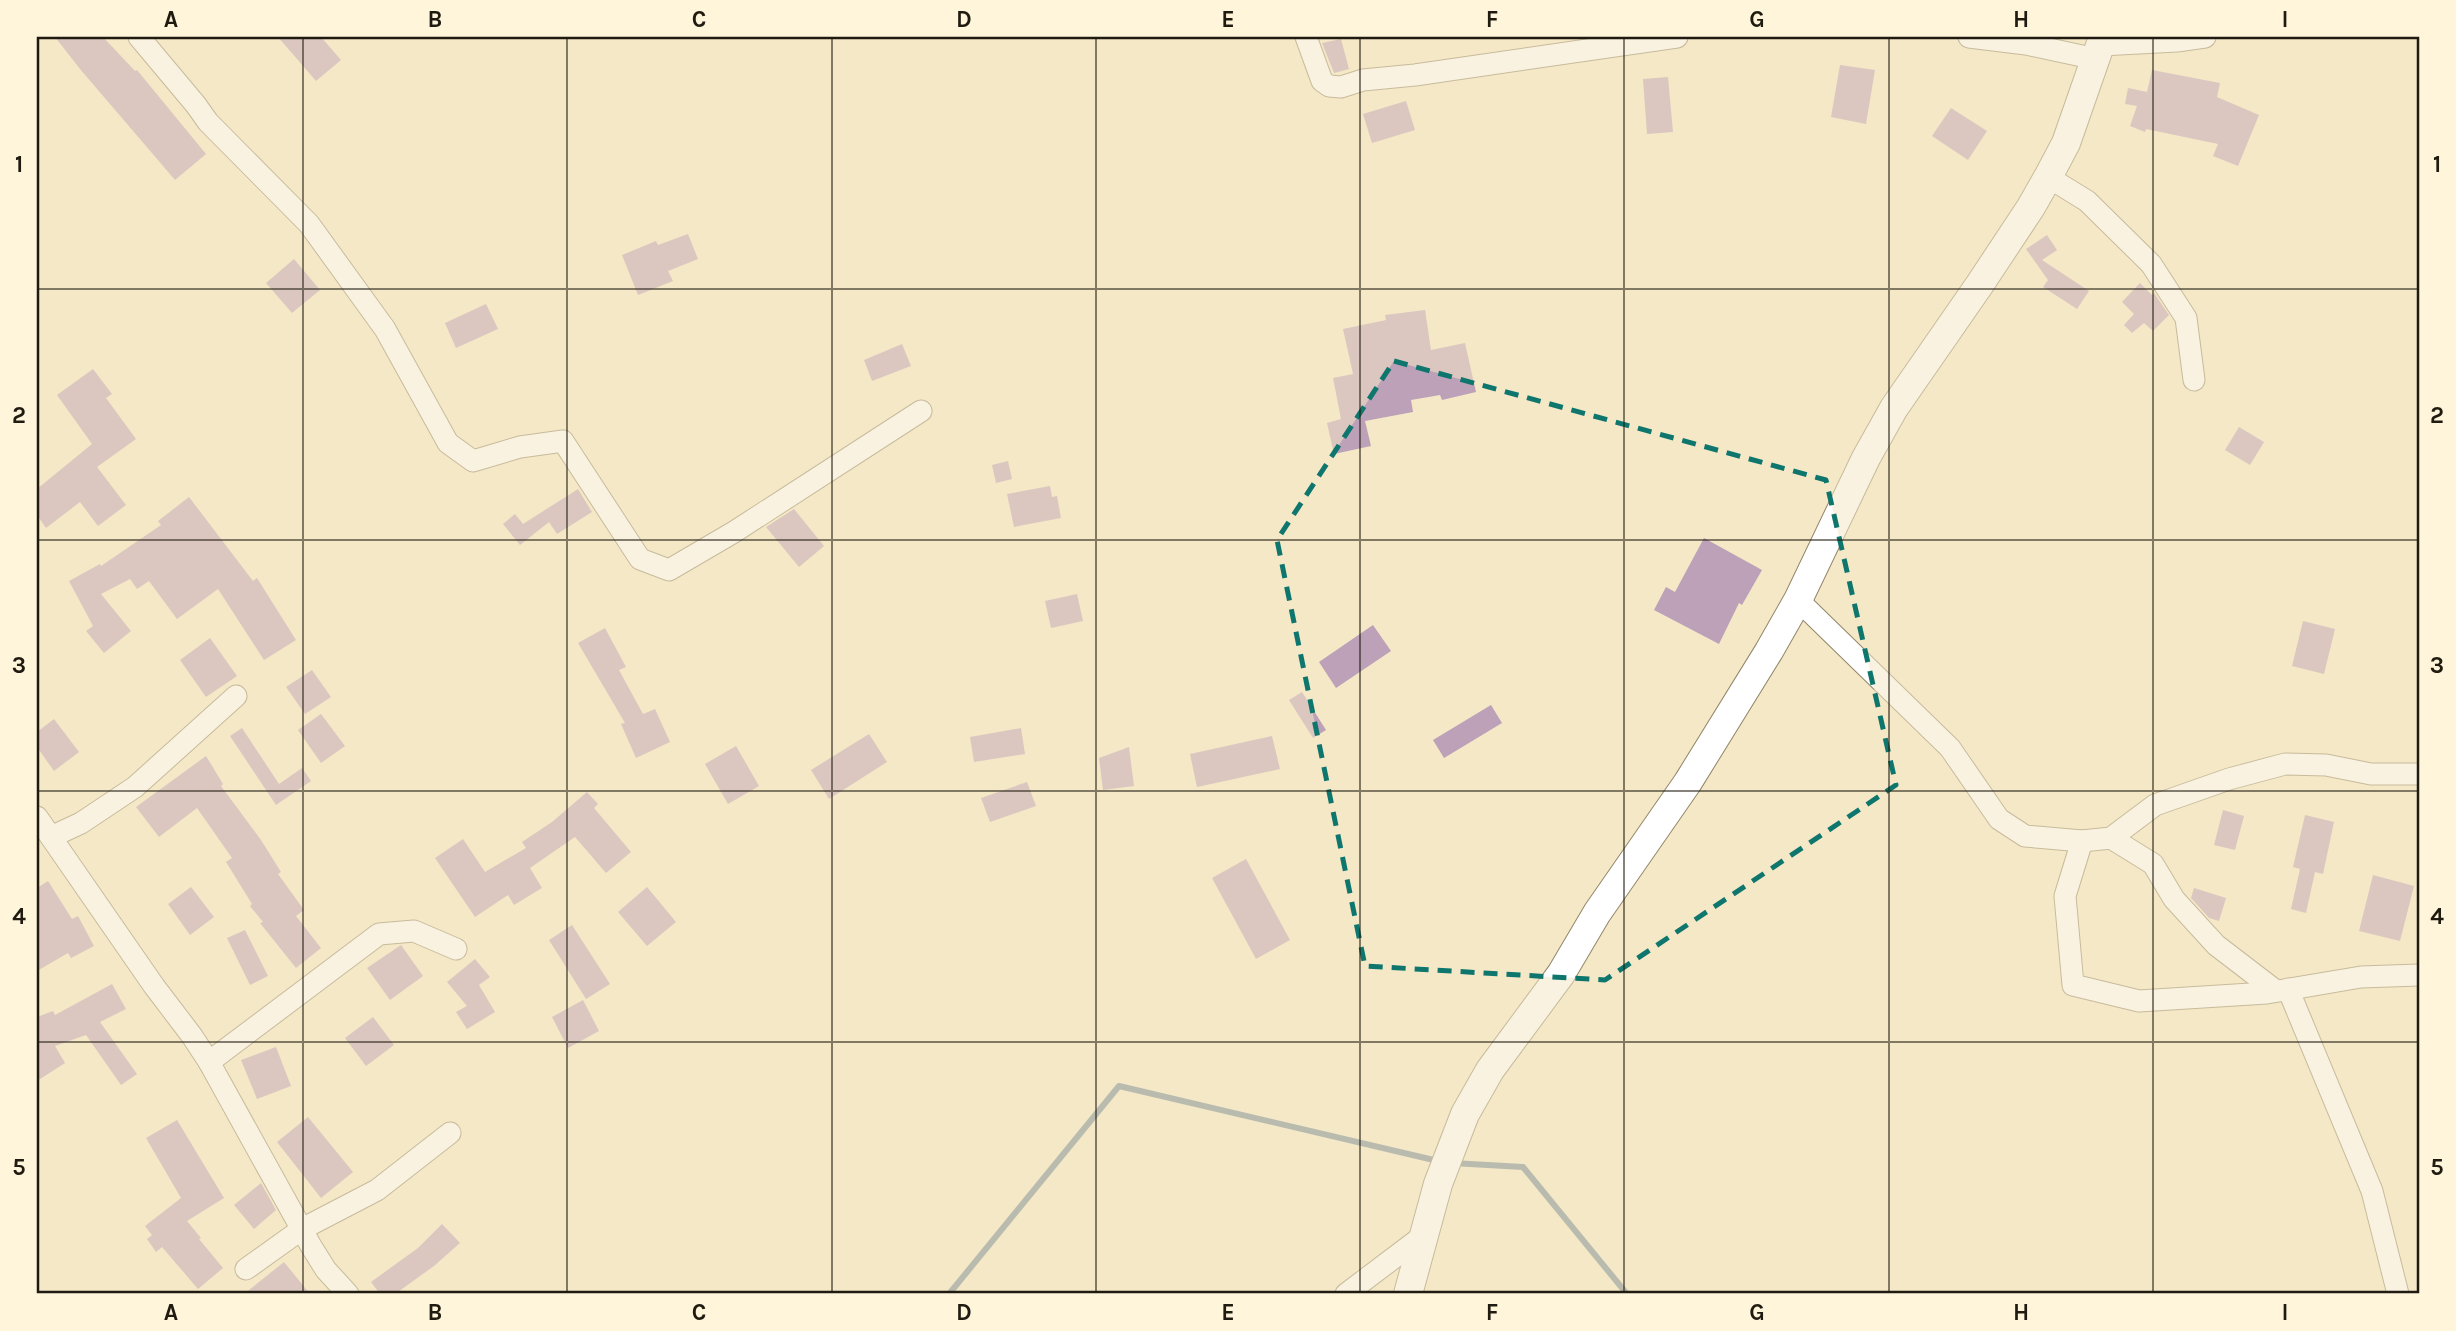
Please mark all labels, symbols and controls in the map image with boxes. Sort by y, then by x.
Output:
text: A [164,6,178,33]
text: B [428,6,442,33]
text: C [692,6,706,33]
text: D [956,6,972,33]
text: E [1221,6,1235,33]
text: F [1486,6,1498,33]
text: G [1749,6,1765,33]
text: H [2013,6,2029,33]
text: I [2281,6,2289,33]
text: 1 [15,151,23,178]
text: 1 [2433,151,2441,178]
text: 2 [12,402,26,429]
text: 2 [2430,402,2444,429]
text: 3 [12,652,26,679]
text: 3 [2430,652,2444,679]
text: 4 [12,903,26,930]
text: 4 [2430,903,2444,930]
text: 5 [12,1154,26,1181]
text: 5 [2430,1154,2444,1181]
text: A [164,1299,178,1326]
text: B [428,1299,442,1326]
text: C [692,1299,706,1326]
text: D [956,1299,972,1326]
text: E [1221,1299,1235,1326]
text: F [1486,1299,1498,1326]
text: G [1749,1299,1765,1326]
text: H [2013,1299,2029,1326]
text: I [2281,1299,2289,1326]

